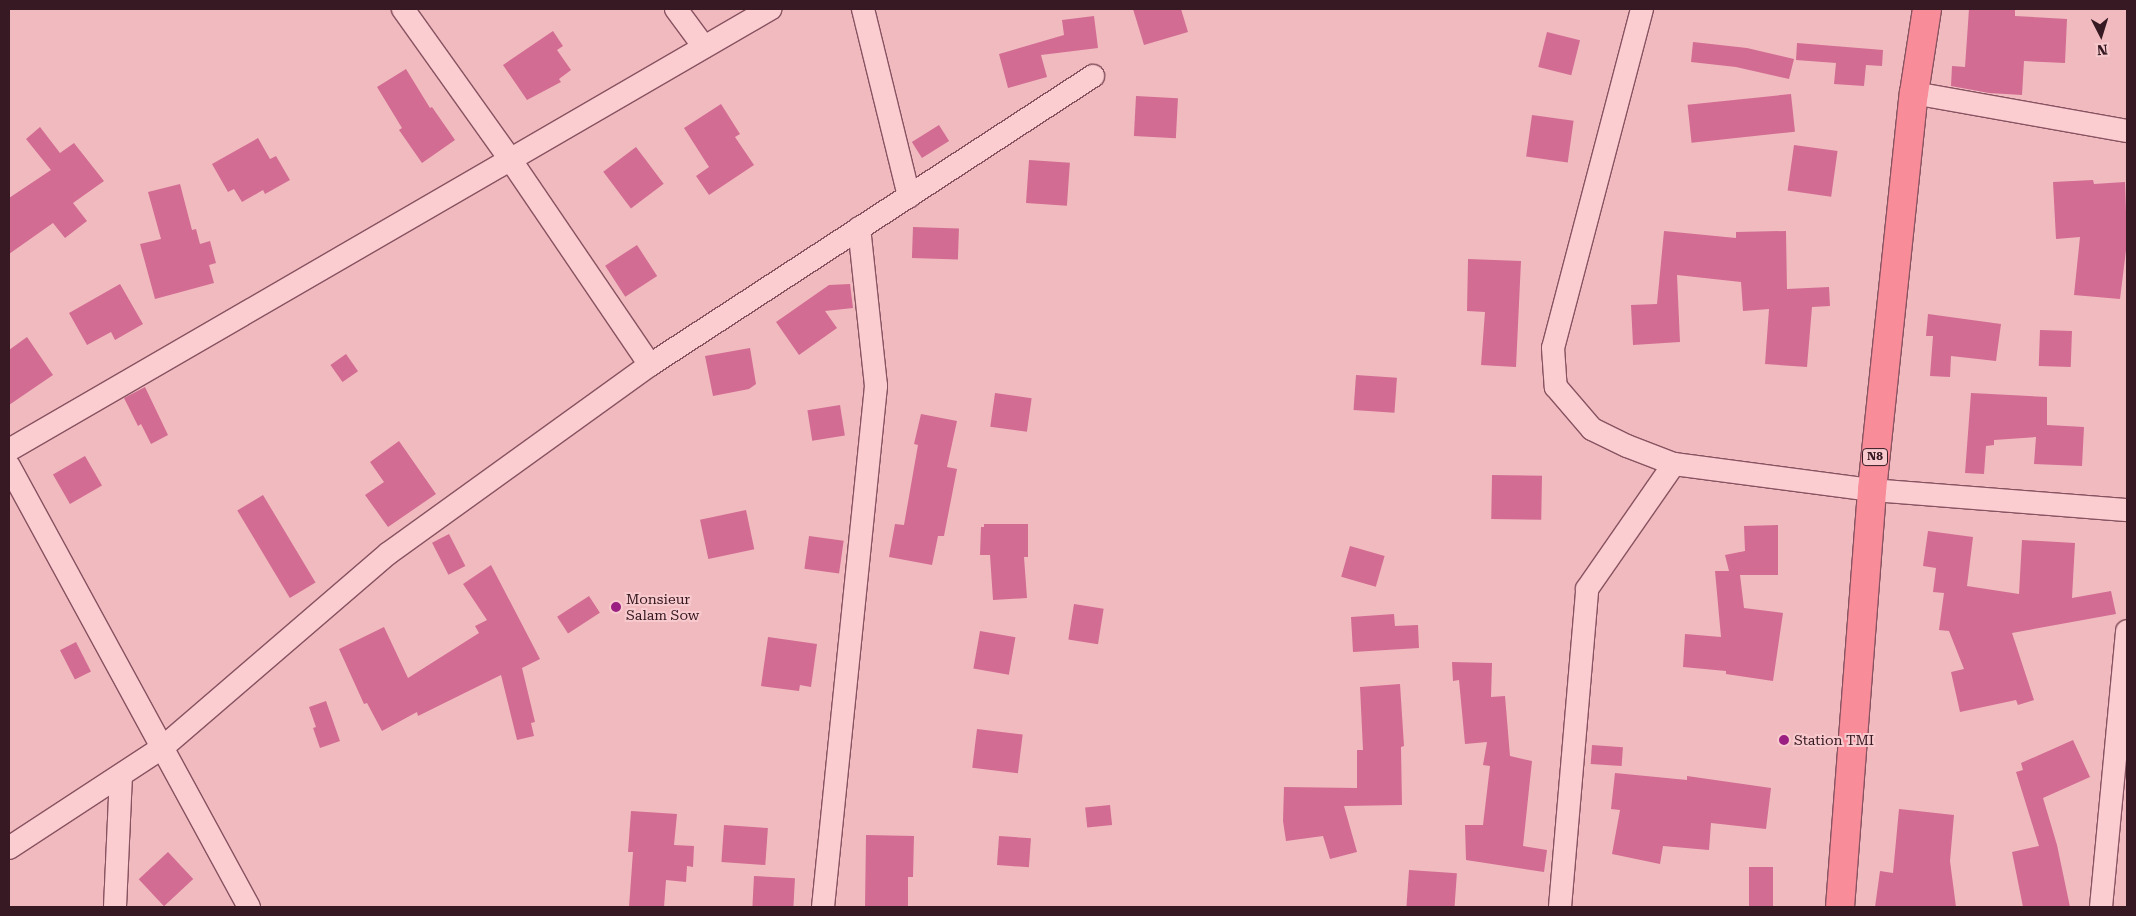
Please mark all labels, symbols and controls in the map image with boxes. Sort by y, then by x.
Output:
north arrow [2076,10,2126,60]
text: N [2096,42,2108,58]
road number: N8 [1861,448,1889,467]
place label: Monsieur Salam Sow [626,591,699,624]
marker: Monsieur Salam Sow [610,601,622,613]
place label: Station TMI [1794,732,1874,748]
marker: Station TMI [1778,734,1790,746]

